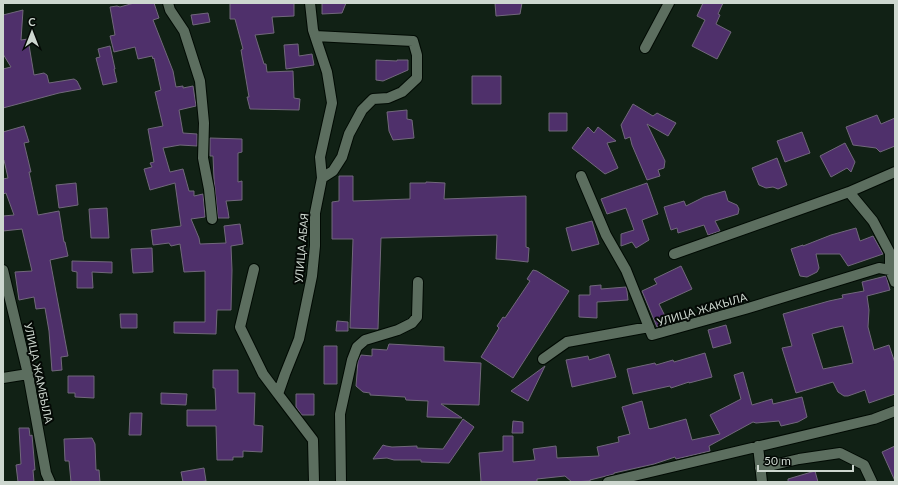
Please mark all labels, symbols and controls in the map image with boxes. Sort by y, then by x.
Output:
north arrow [12,12,52,52]
text: С [28,15,36,28]
street label: УЛИЦА АБАЯ [291,212,311,284]
street label: УЛИЦА ЖАКЫЛА [656,290,749,328]
street label: УЛИЦА ЖАМБЫЛА [22,321,56,425]
scale bar [758,447,853,473]
text: 50 m [764,453,791,468]

